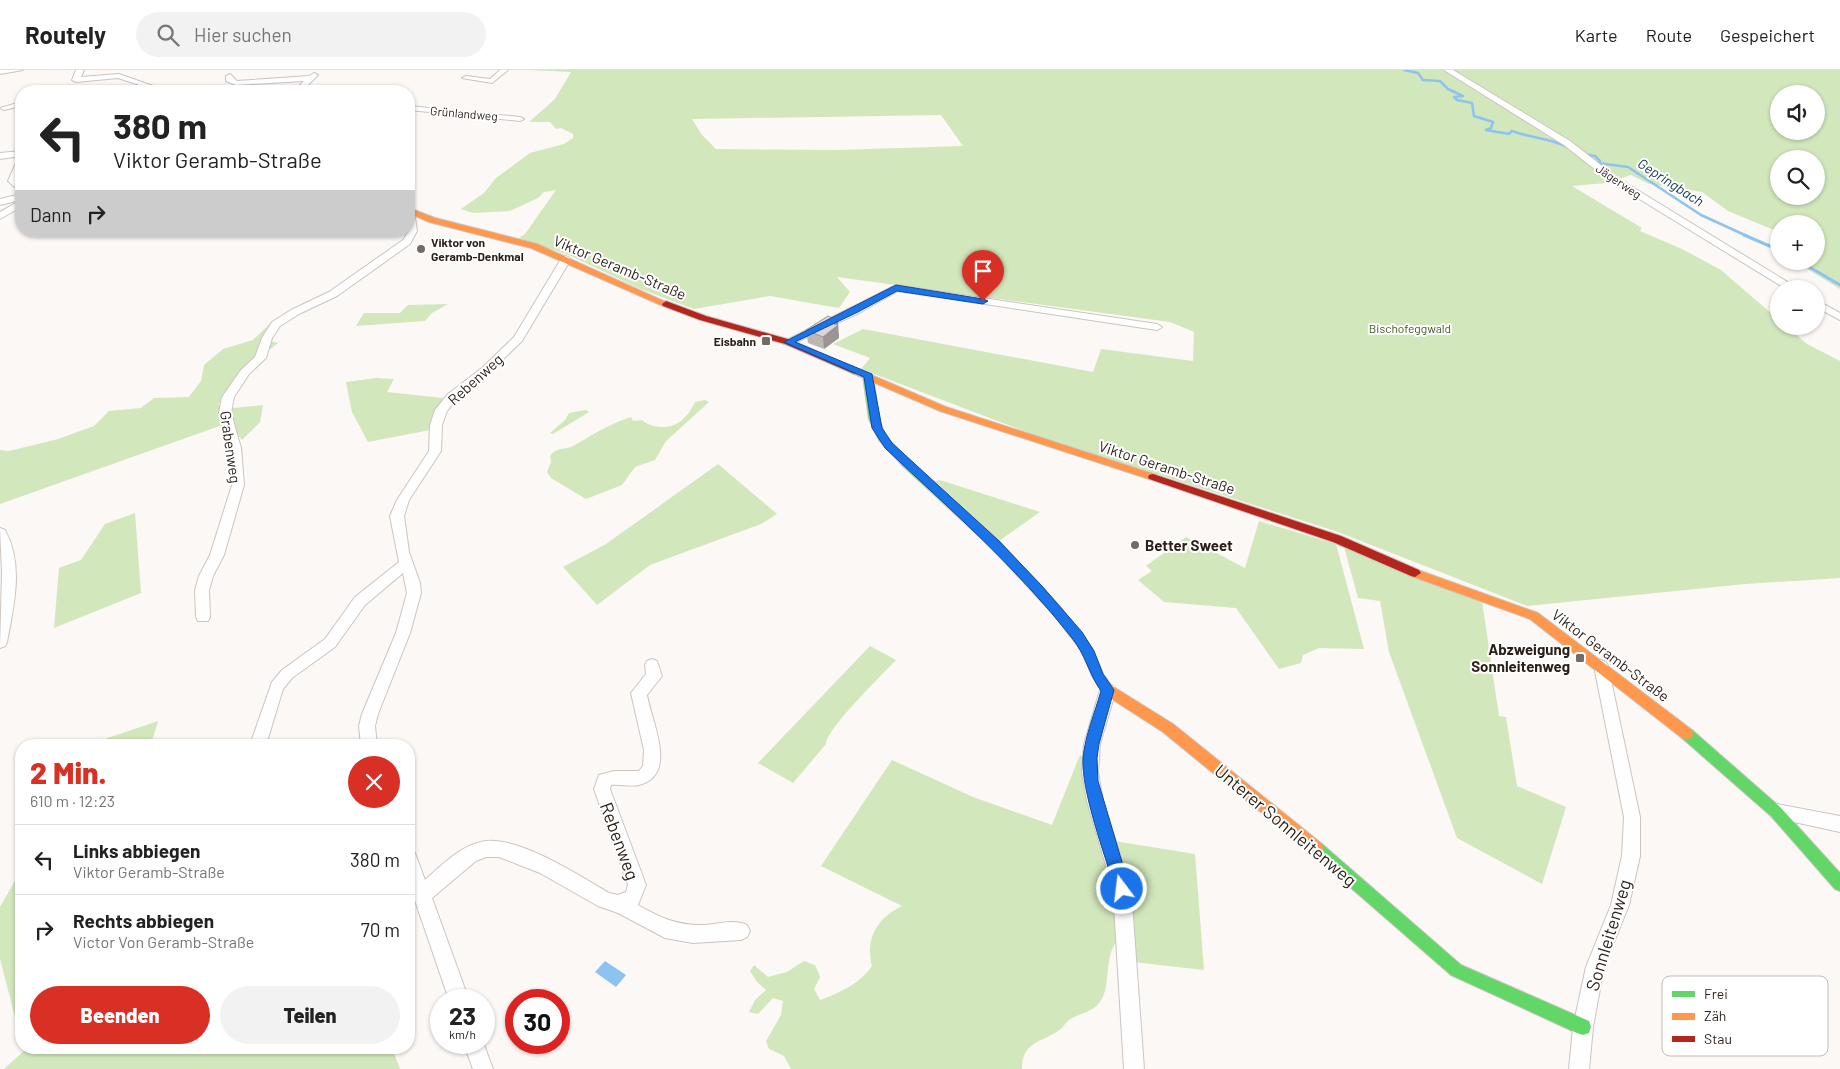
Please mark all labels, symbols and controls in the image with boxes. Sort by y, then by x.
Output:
search box [136,12,486,57]
text: Routely [25,20,106,49]
icon: search [154,21,182,49]
text: Hier suchen [194,23,292,46]
text: Karte [1575,24,1618,46]
text: Route [1646,24,1692,46]
text: Gespeichert [1720,24,1815,46]
map controls [1770,85,1825,335]
button: sound [1770,85,1825,140]
street label: Grünlandweg [430,103,498,123]
text: 380 m [113,104,207,146]
icon: left [30,105,95,170]
text: Viktor Geramb-Straße [113,146,322,172]
button: search [1770,150,1825,205]
water label: Gepringbach [1635,154,1707,210]
street label: Jägerweg [1594,161,1644,201]
icon: right [82,200,110,228]
text: Dann [30,203,72,226]
button: + [1770,215,1825,270]
street label: Viktor Geramb-Straße [551,231,689,303]
place label: Viktor von Geramb-Denkmal [431,235,524,263]
marker: Viktor von Geramb-Denkmal [415,243,427,255]
pin [962,250,1004,301]
icon: arrive [969,257,997,285]
button: − [1770,280,1825,335]
park label: Bischofeggwald [1369,321,1451,335]
place label: Eisbahn [714,334,756,348]
marker: Eisbahn [760,335,772,347]
street label: Rebenweg [444,350,506,408]
street label: Grabenweg [217,410,245,484]
street label: Viktor Geramb-Straße [1097,436,1237,498]
place label: Better Sweet [1145,536,1233,554]
marker: Better Sweet [1129,539,1141,551]
street label: Viktor Geramb-Straße [1549,605,1673,705]
place label: Abzweigung Sonnleitenweg [1471,640,1570,675]
marker: Abzweigung Sonnleitenweg [1574,652,1586,664]
text: 2 Min. [30,754,106,790]
button: close [348,756,400,808]
street label: Unterer Sonnleitenweg [1210,759,1362,891]
text: 610 m · 12:23 [30,791,115,810]
street label: Rebenweg [596,799,644,883]
text: Links abbiegen [73,839,200,862]
icon: left [30,846,58,874]
text: 380 m [350,848,400,871]
text: Viktor Geramb-Straße [73,862,225,881]
position arrow [1095,862,1147,914]
street label: Sonnleitenweg [1581,877,1635,993]
text: Rechts abbiegen [73,909,214,932]
icon: right [30,916,58,944]
text: 70 m [361,918,400,941]
text: Victor Von Geramb-Straße [73,932,254,951]
legend [1662,976,1828,1056]
text: Frei [1704,985,1728,1002]
button: Beenden [30,986,210,1044]
button: Teilen [220,986,400,1044]
speed limit sign: 30 [505,989,570,1054]
text: 23 [449,1000,476,1030]
text: Zäh [1704,1007,1726,1024]
text: km/h [449,1027,476,1041]
text: Stau [1704,1030,1732,1047]

